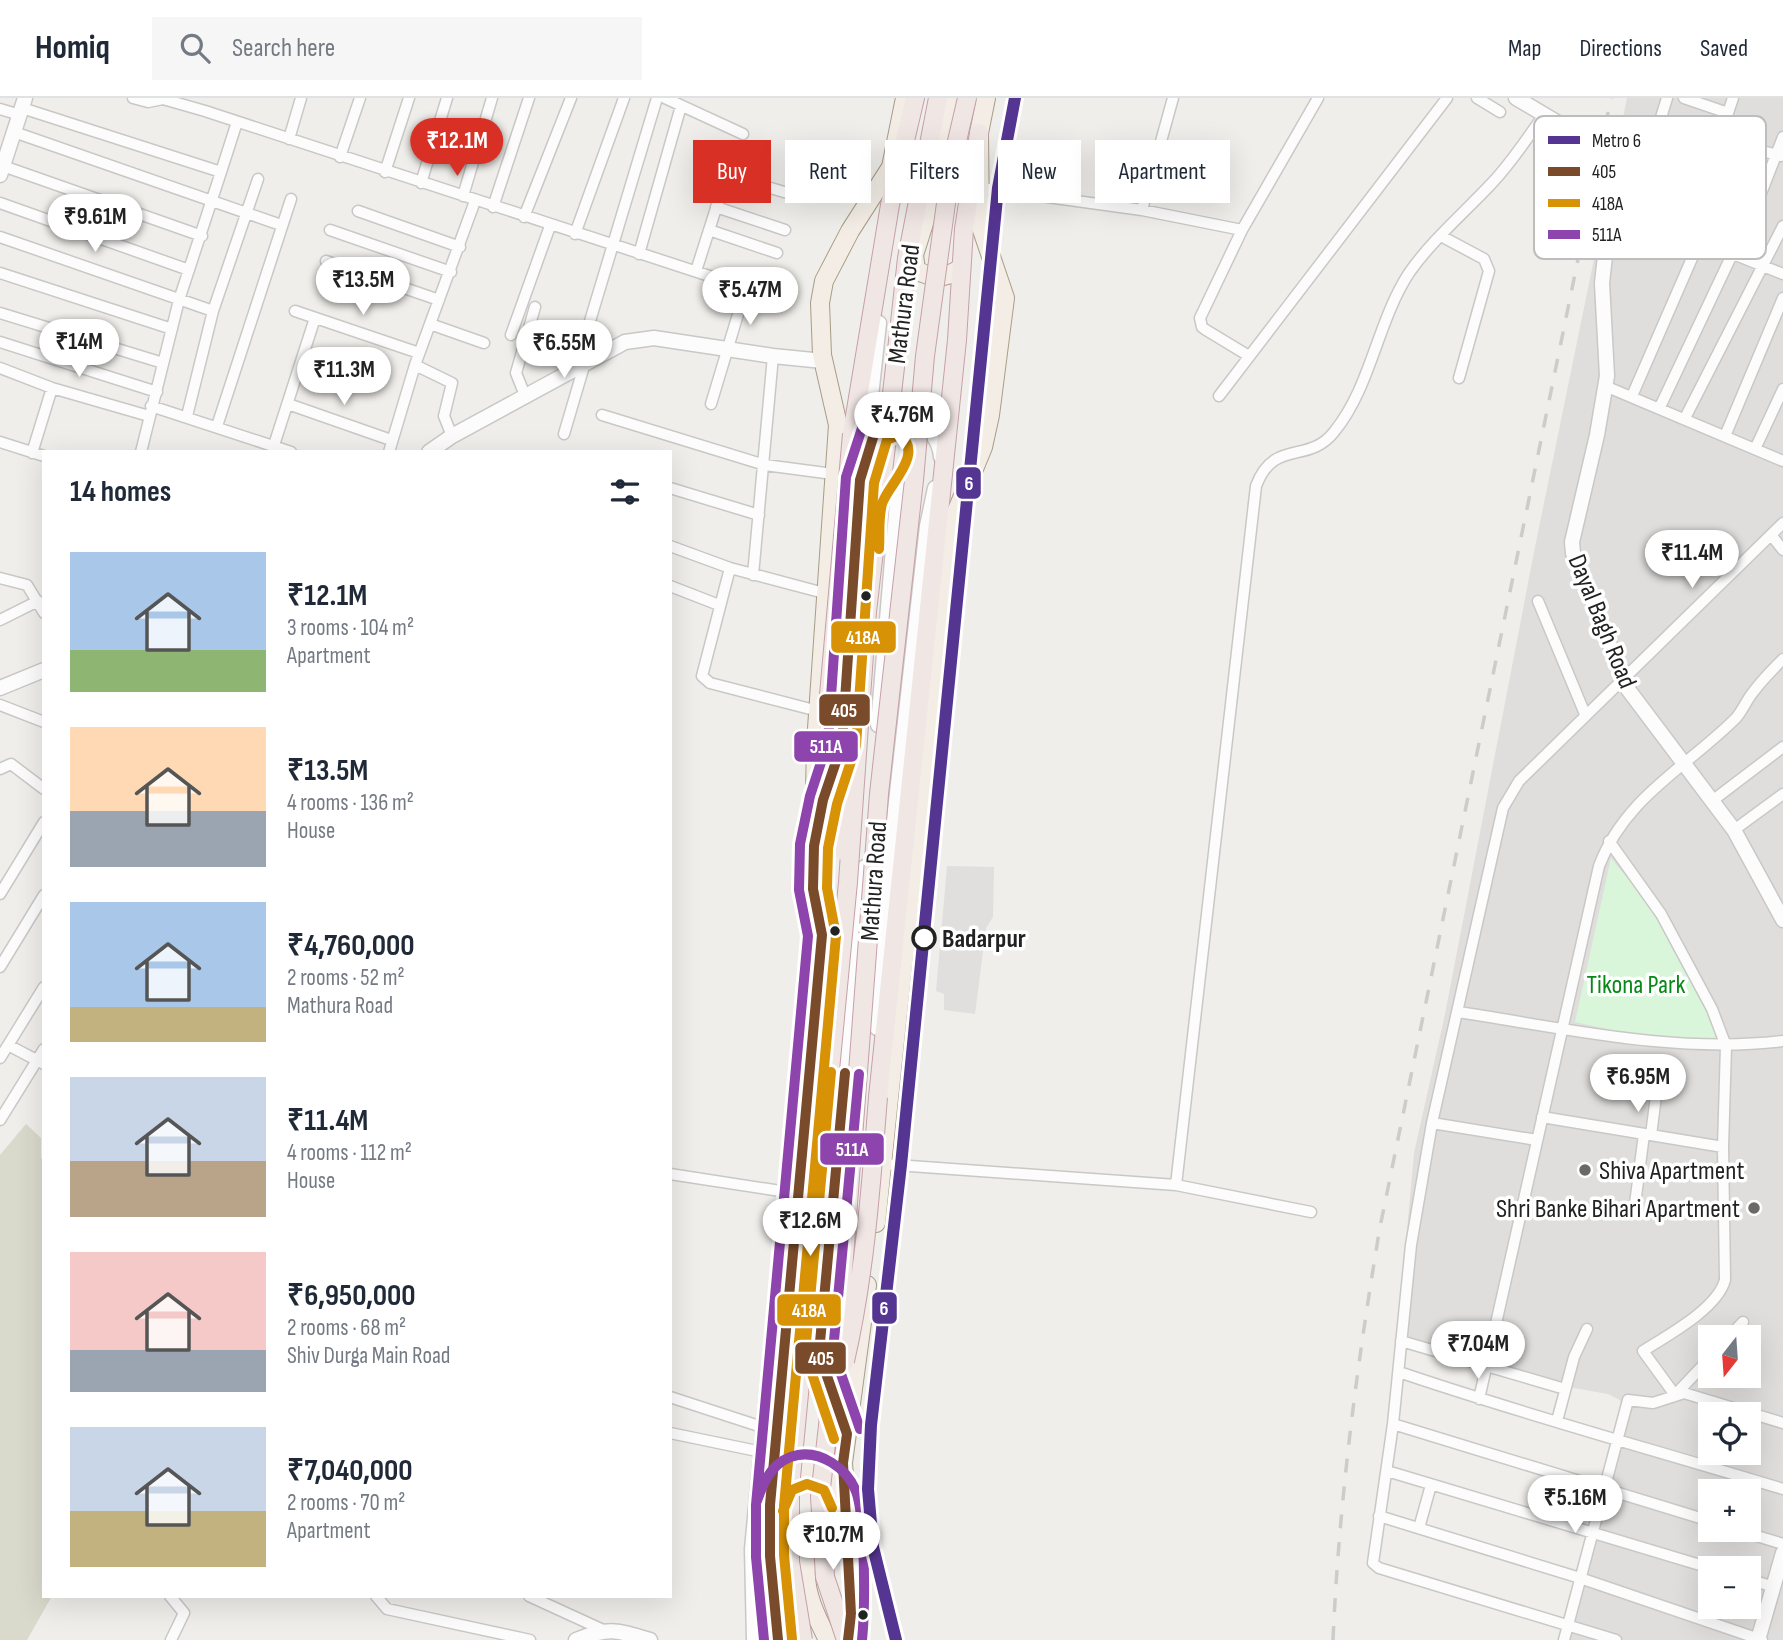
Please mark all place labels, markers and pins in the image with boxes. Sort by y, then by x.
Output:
pin: ₹12.1M [400,118,514,178]
pin: ₹9.61M [38,194,152,254]
pin: ₹13.5M [306,258,420,317]
pin: ₹5.47M [693,268,807,327]
pin: ₹14M [38,320,120,379]
pin: ₹6.55M [507,320,621,380]
pin: ₹11.3M [287,348,401,407]
pin: ₹4.76M [845,392,959,452]
pin: ₹11.4M [1635,531,1749,590]
unlabelled marker [859,589,873,603]
unlabelled marker [828,924,842,938]
place label: Badarpur [942,924,1026,955]
marker: Badarpur [912,926,936,950]
pin: ₹6.95M [1581,1054,1695,1114]
place label: Shiva Apartment [1599,1156,1744,1187]
marker: Shiva Apartment [1577,1162,1593,1178]
place label: Shri Banke Bihari Apartment [1496,1194,1740,1225]
pin: ₹12.6M [753,1198,867,1258]
marker: Shri Banke Bihari Apartment [1746,1200,1762,1216]
pin: ₹7.04M [1421,1322,1535,1381]
pin: ₹5.16M [1518,1476,1632,1535]
pin: ₹10.7M [776,1512,890,1572]
unlabelled marker [856,1608,870,1622]

